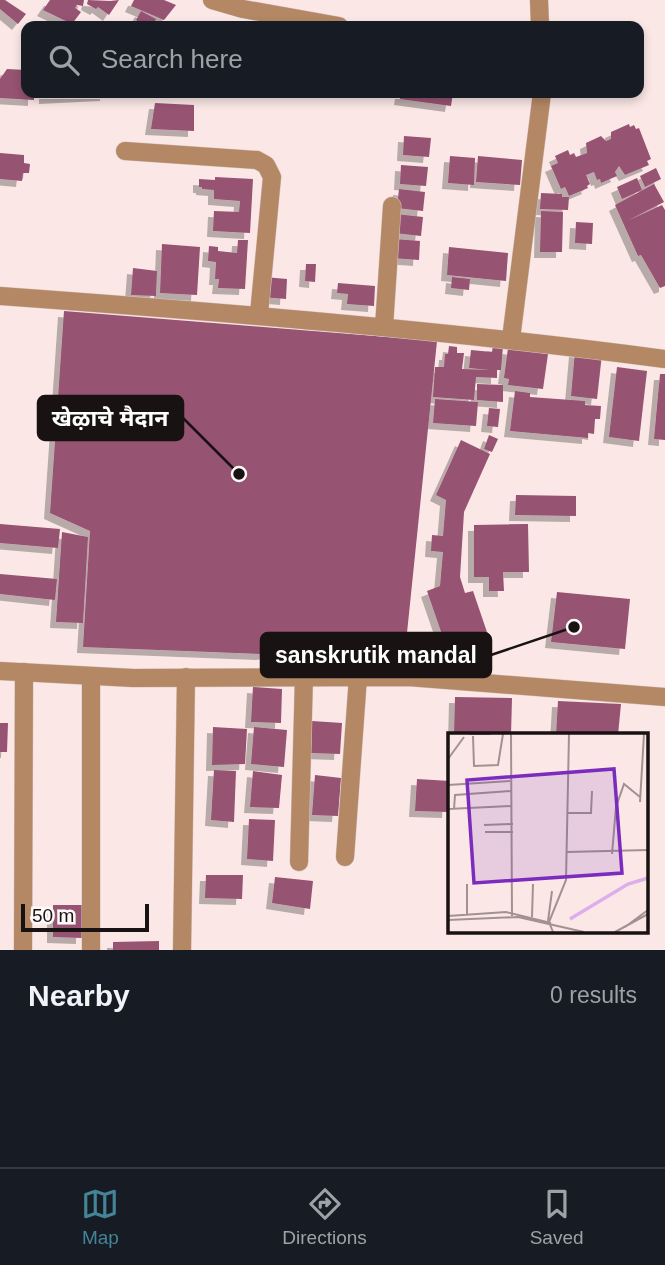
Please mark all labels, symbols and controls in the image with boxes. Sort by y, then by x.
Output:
search box [21,21,644,98]
icon: search [45,41,83,79]
text: Search here [101,44,243,74]
callout: खेऴाचे मैदान [38,396,183,440]
text: खेऴाचे मैदान [52,405,169,431]
callout: sanskrutik mandal [261,633,491,677]
text: sanskrutik mandal [275,642,477,668]
inset map [448,733,648,932]
scale bar [21,901,149,933]
text: 50 m [32,905,74,926]
text: Nearby [28,979,130,1012]
text: 0 results [550,982,637,1008]
tab: Map [81,1185,119,1249]
tab: Directions [282,1185,367,1249]
tab: Saved [530,1185,584,1249]

